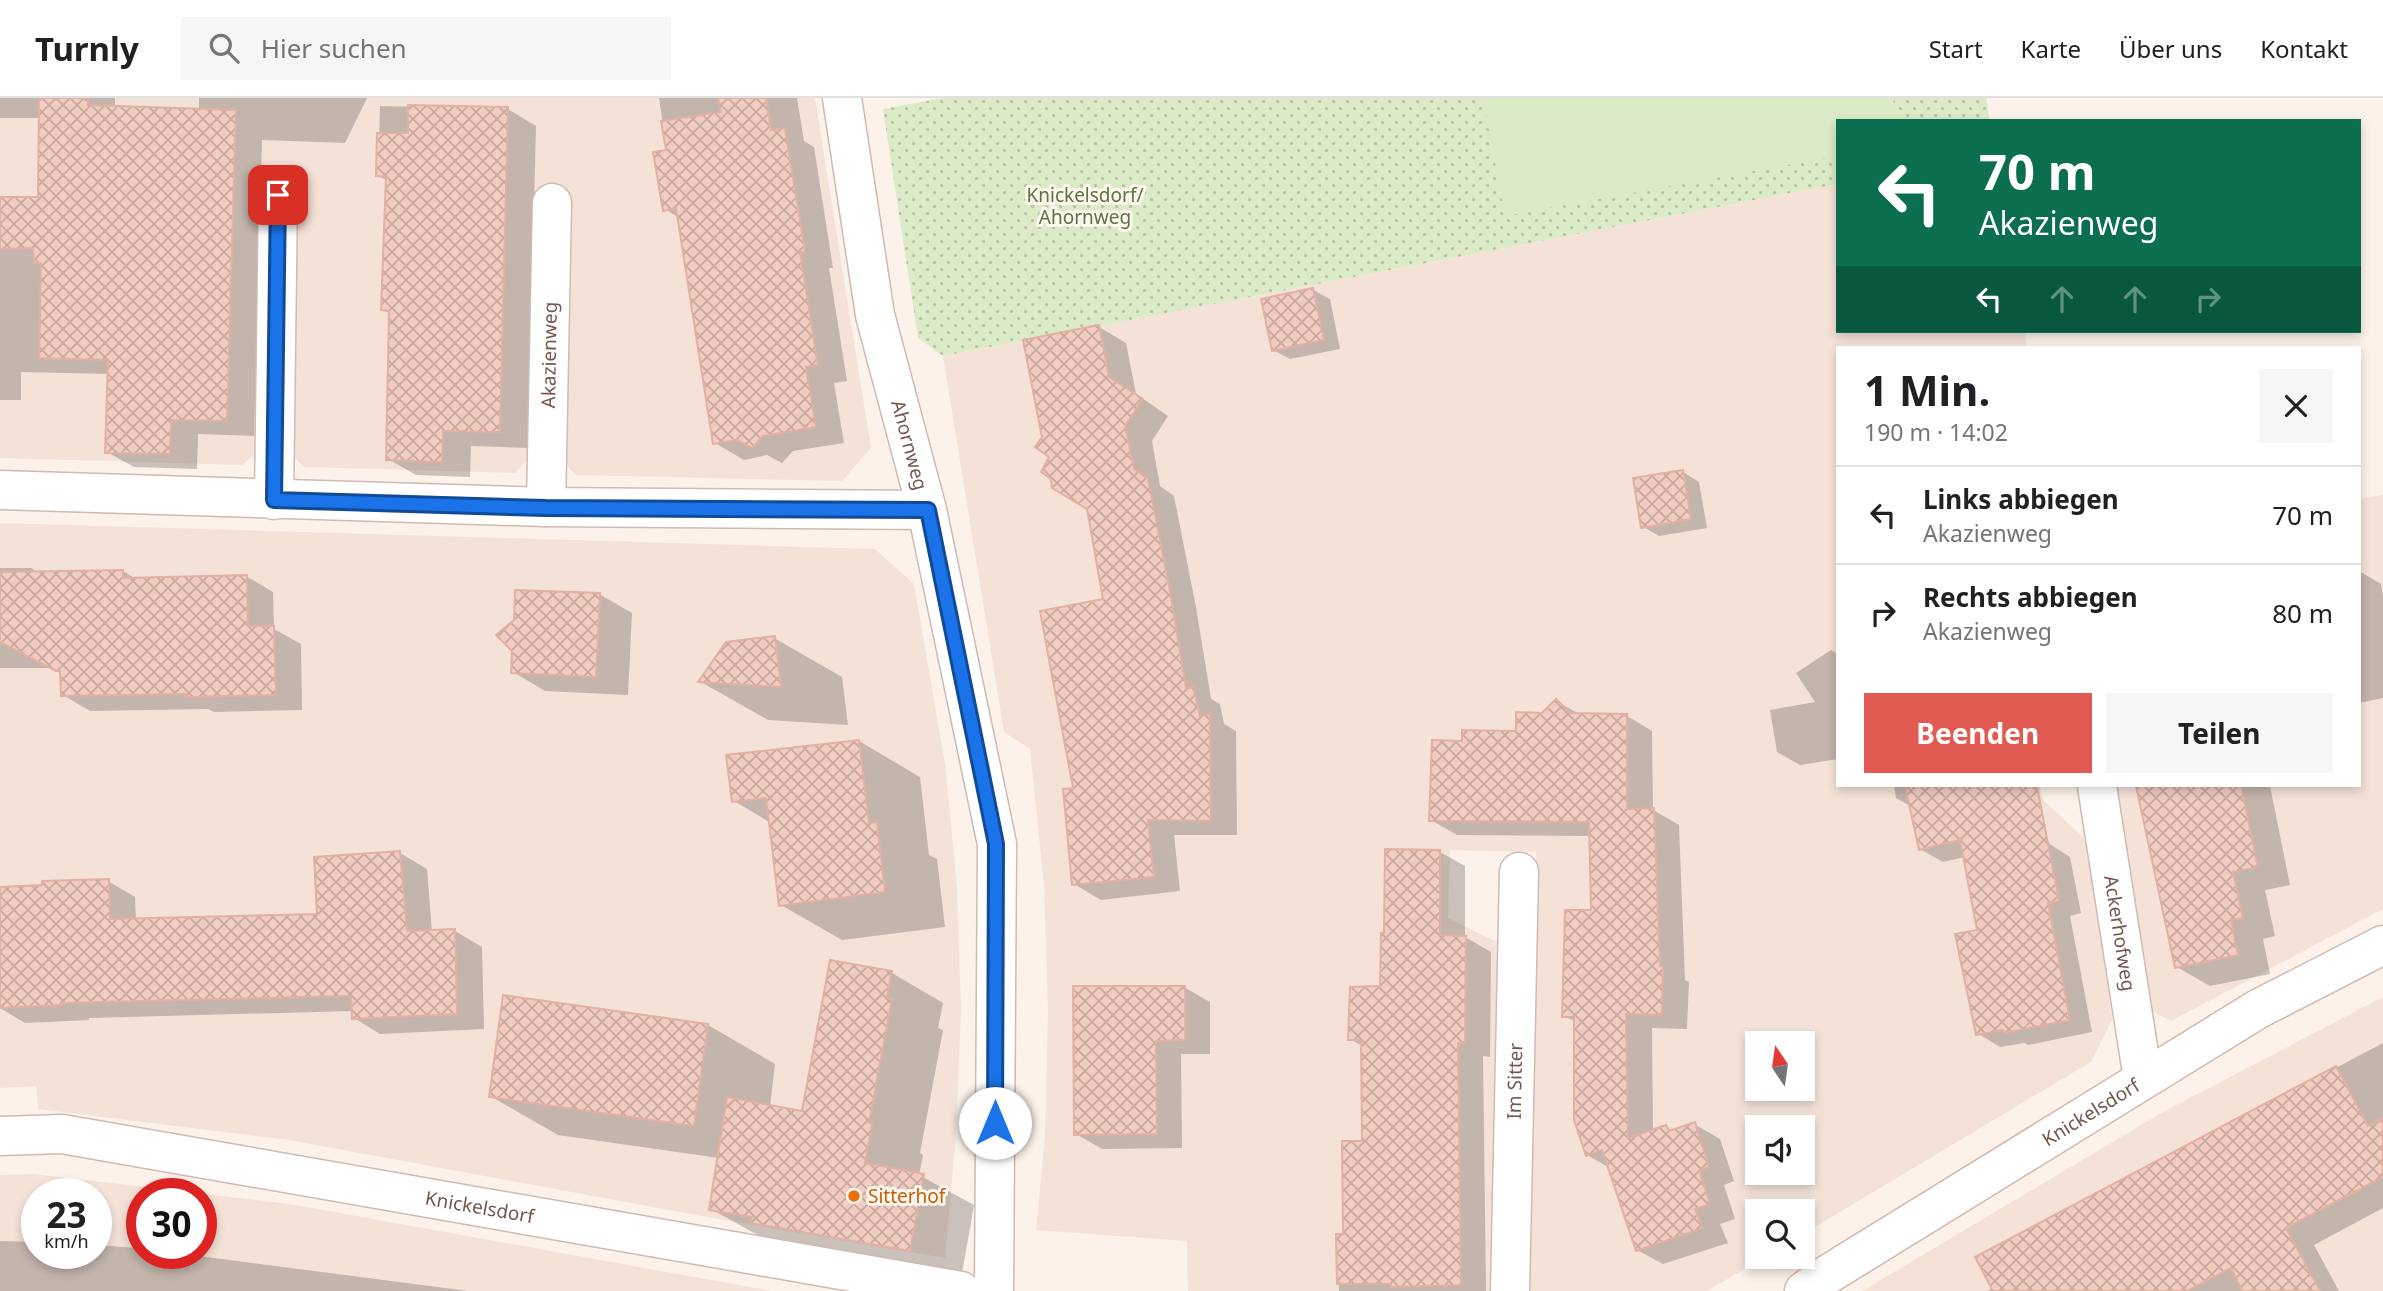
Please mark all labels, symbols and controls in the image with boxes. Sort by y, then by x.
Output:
search box [181,17,671,80]
text: Turnly [35,26,139,71]
icon: search [205,29,243,67]
text: Hier suchen [261,30,407,66]
text: Start [1929,32,1983,65]
text: Karte [2021,32,2081,65]
text: Über uns [2119,32,2222,65]
text: Kontakt [2260,32,2348,65]
text: 70 m [1979,138,2096,204]
icon: left [1864,147,1955,238]
pin [248,165,308,225]
icon: arrive [259,176,297,214]
park label: Knickelsdorf/ Ahornweg [1026,182,1144,230]
text: Akazienweg [1979,201,2159,244]
icon: left [1970,280,2008,318]
icon: ahead [2043,280,2081,318]
icon: ahead [2116,280,2154,318]
icon: right [2189,280,2227,318]
street label: Akazienweg [535,301,563,409]
text: 1 Min. [1864,361,1990,418]
button: close [2259,369,2333,443]
street label: Ahornweg [885,397,934,493]
text: 190 m · 14:02 [1864,416,2008,448]
text: Links abbiegen [1923,481,2119,517]
icon: left [1864,496,1902,534]
text: 70 m [2272,497,2333,533]
text: Akazienweg [1923,517,2052,549]
text: Rechts abbiegen [1923,579,2138,615]
icon: right [1864,594,1902,632]
text: 80 m [2272,595,2333,631]
text: Akazienweg [1923,615,2052,647]
button: Beenden [1864,693,2092,773]
button: Teilen [2106,693,2333,773]
street label: Ackerhofweg [2098,873,2142,993]
north arrow [1745,1031,1815,1101]
map controls [1745,1031,1815,1269]
street label: Im Sitter [1501,1042,1528,1120]
street label: Knickelsdorf [2037,1071,2146,1152]
position arrow [958,1086,1032,1160]
button: sound [1745,1115,1815,1185]
speed limit sign: 30 [126,1178,217,1269]
place label: Sitterhof [868,1183,947,1209]
street label: Knickelsdorf [423,1185,538,1229]
marker: Sitterhof [846,1188,862,1204]
text: 23 [46,1191,87,1238]
button: search [1745,1199,1815,1269]
text: km/h [44,1229,89,1253]

